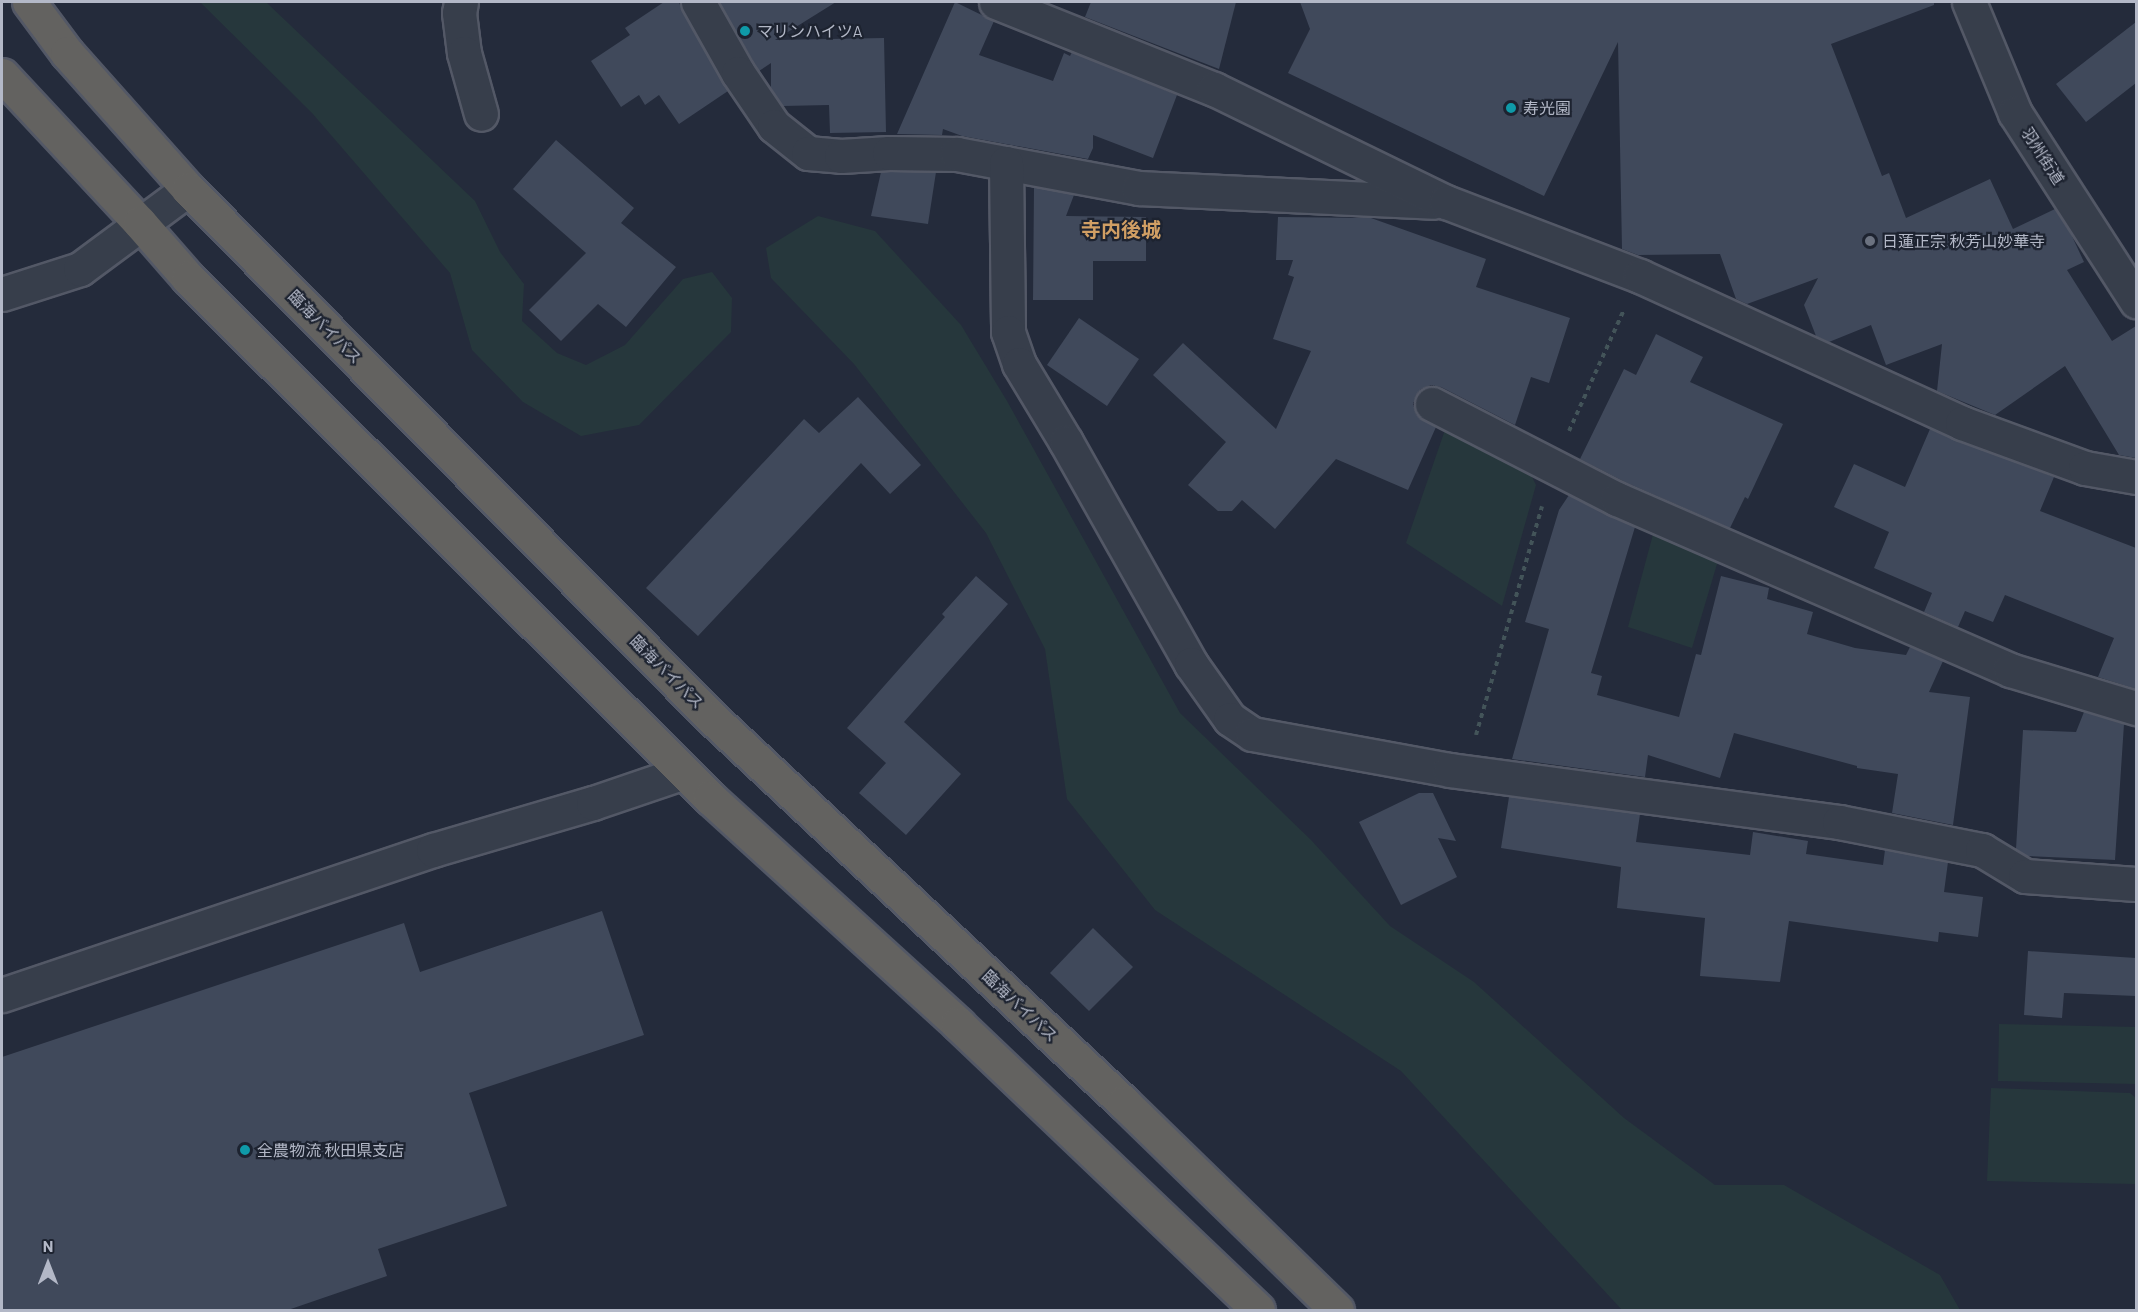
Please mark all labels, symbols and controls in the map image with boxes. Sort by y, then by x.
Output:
place label: マリンハイツA [757,21,863,41]
marker: マリンハイツA [738,24,752,38]
place label: 寿光園 [1523,98,1571,118]
marker: 寿光園 [1504,101,1518,115]
street label: 羽州街道 [2018,124,2068,188]
district label: 寺内後城 [1081,217,1161,241]
place label: 日蓮正宗 秋芳山妙華寺 [1882,231,2045,251]
marker: 日蓮正宗 秋芳山妙華寺 [1863,234,1877,248]
street label: 臨海バイパス [284,286,366,368]
street label: 臨海バイパス [626,631,708,713]
street label: 臨海バイパス [978,966,1062,1046]
place label: 全農物流 秋田県支店 [257,1140,404,1160]
marker: 全農物流 秋田県支店 [238,1143,252,1157]
north arrow [18,1234,78,1294]
text: N [43,1236,53,1255]

